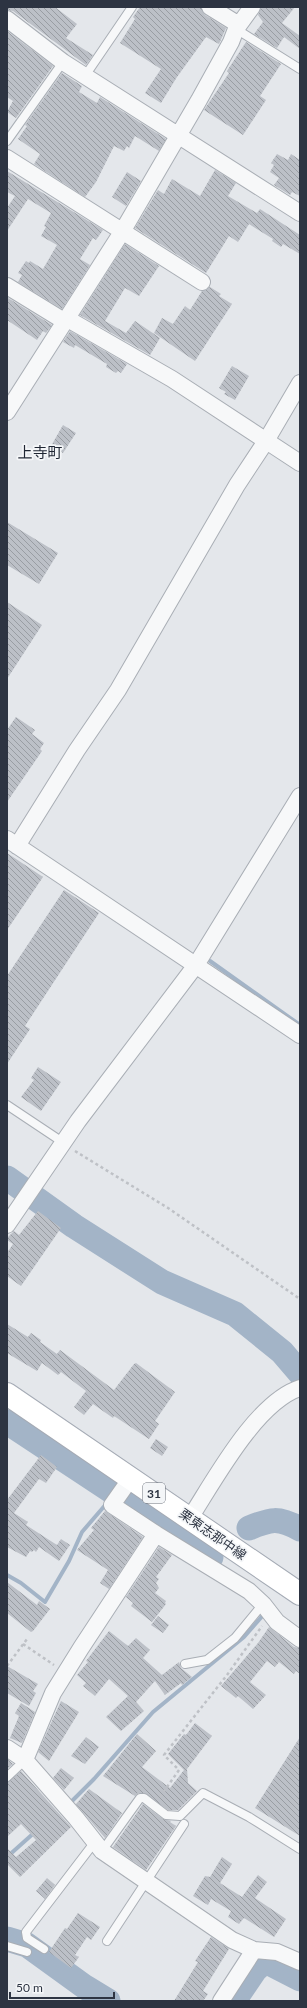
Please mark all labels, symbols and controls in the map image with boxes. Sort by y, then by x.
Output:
district label: 上寺町 [17,443,63,461]
road number: 31 [143,1483,165,1503]
street label: 栗東志那中線 [176,1505,250,1563]
scale bar [10,1974,114,2000]
text: 50 m [16,1980,43,1995]

